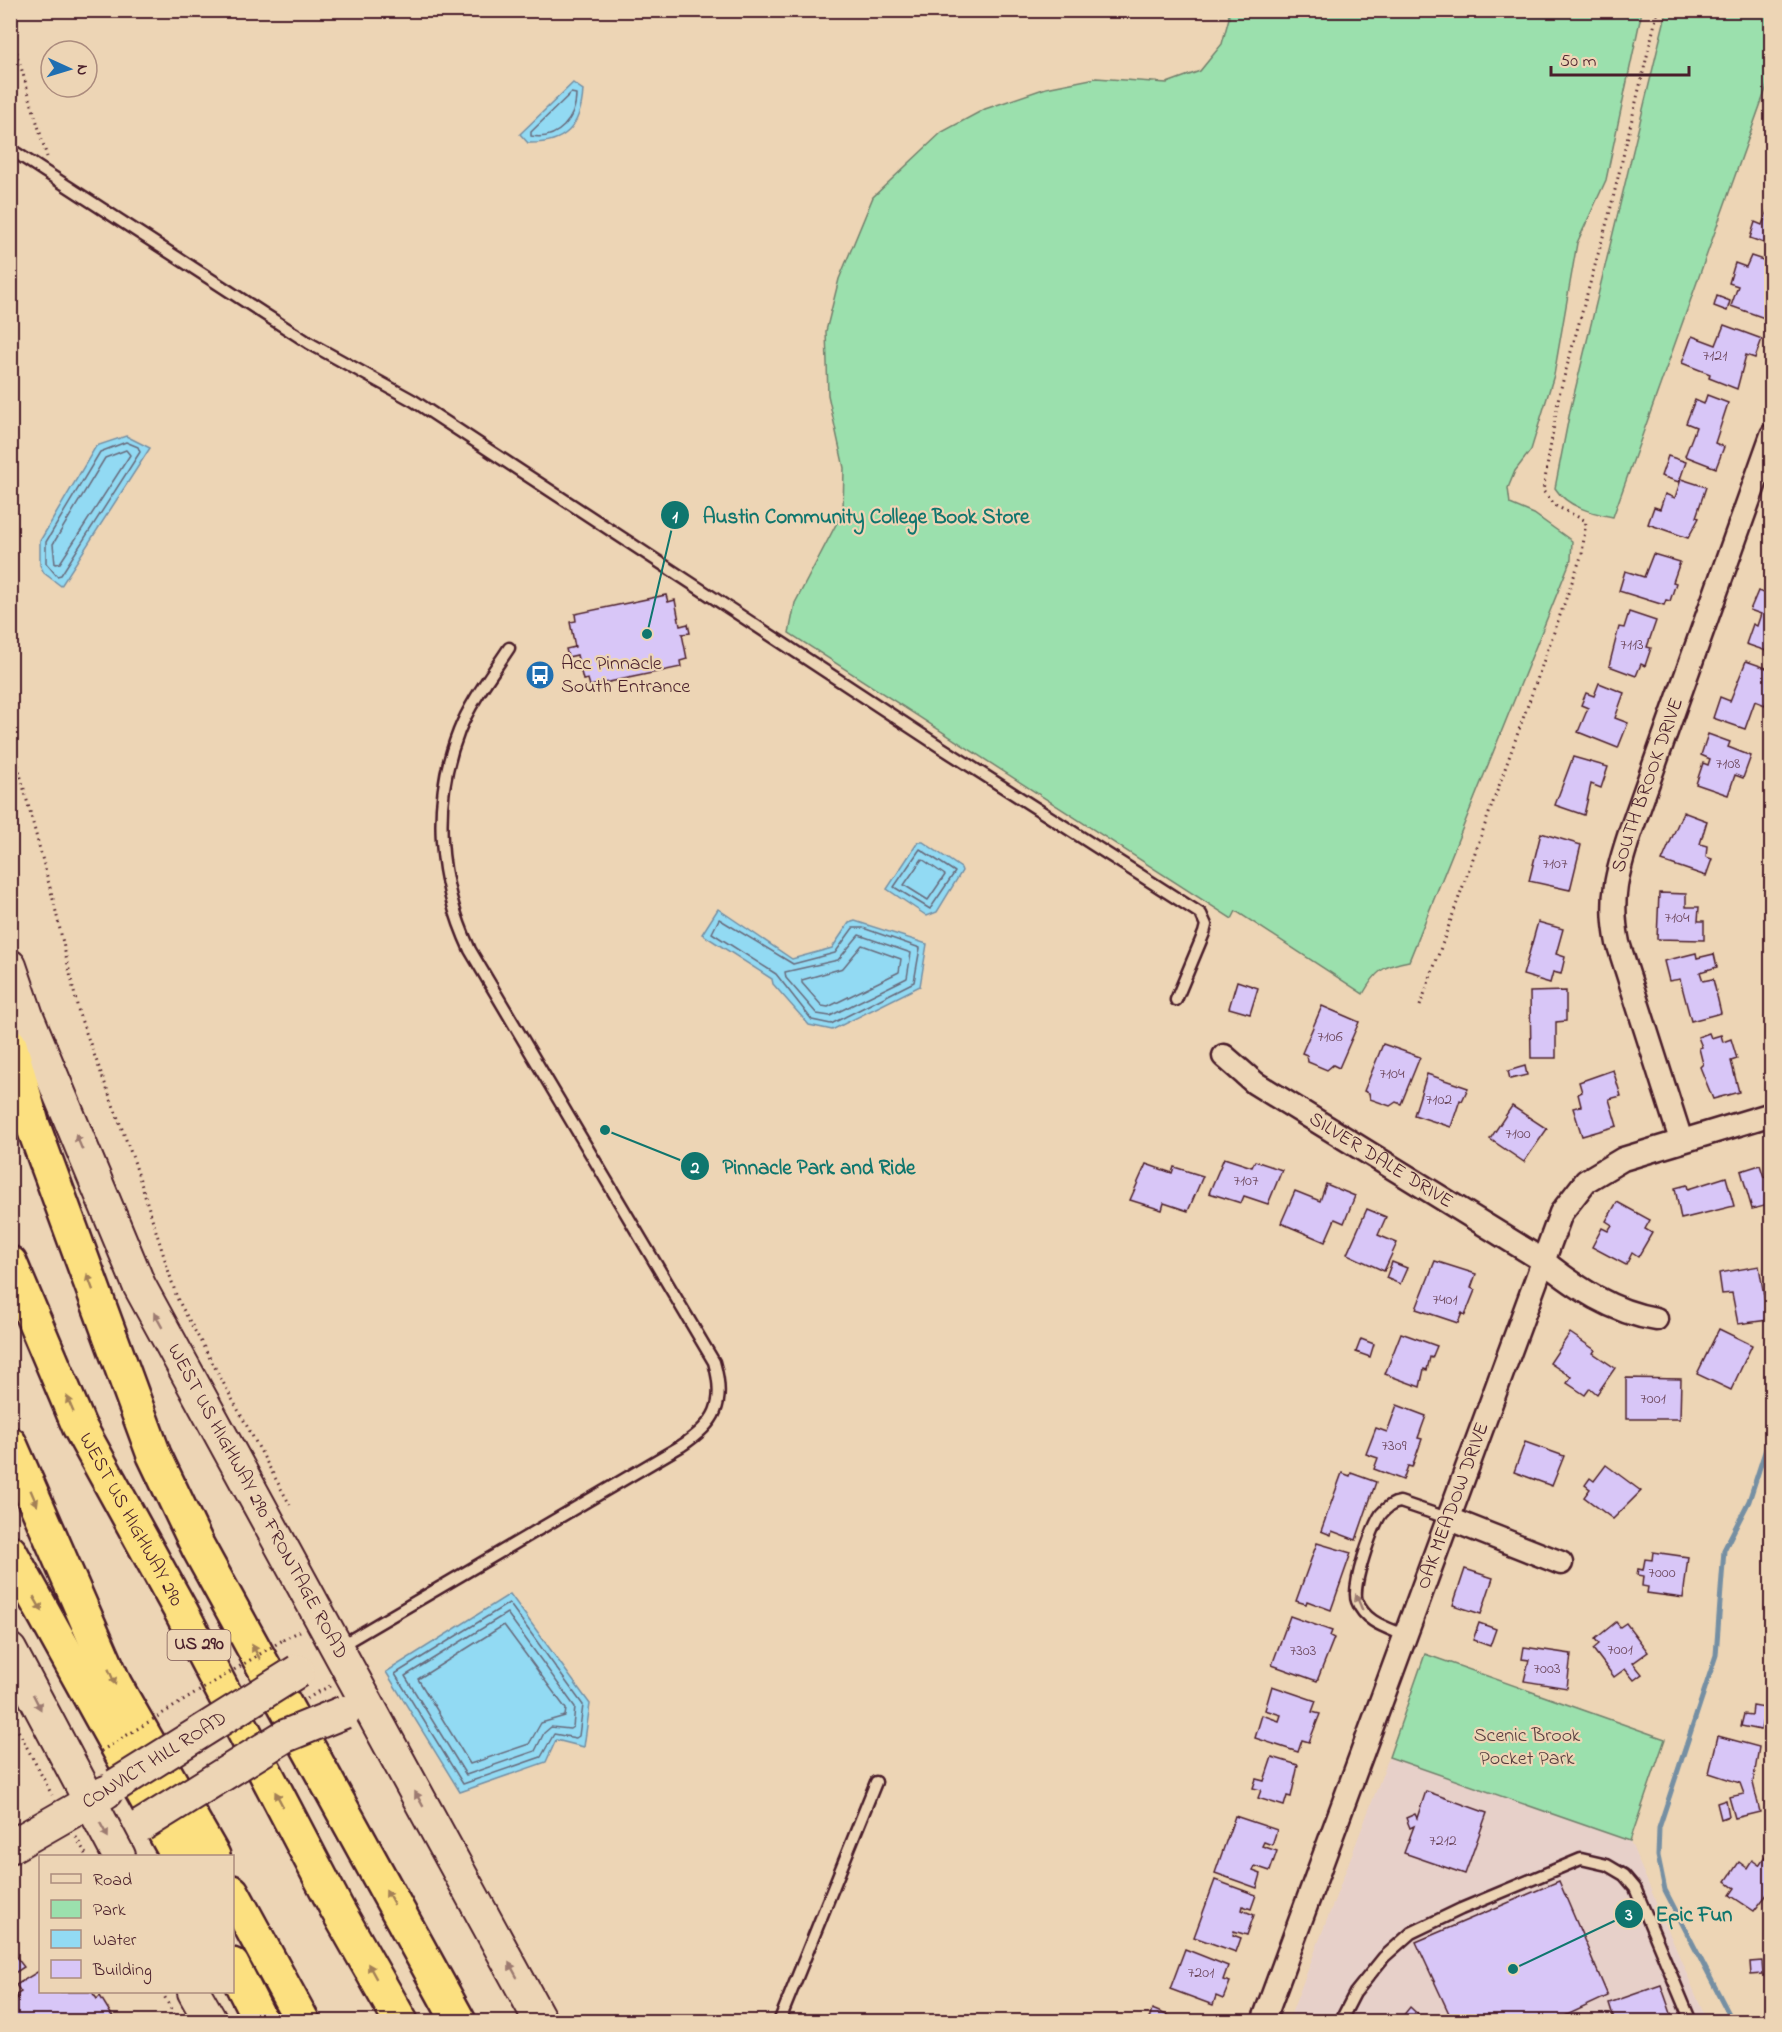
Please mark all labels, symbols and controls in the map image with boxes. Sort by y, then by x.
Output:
north arrow [39,39,99,99]
scale bar [1551,39,1689,77]
text: 50 m [1560,49,1597,75]
text: N [70,64,94,76]
house number: 7121 [1703,344,1727,368]
callout: Austin Community College Book Store [660,496,1041,535]
text: Austin Community College Book Store [703,503,1030,535]
text: 1 [672,505,678,531]
house number: 7113 [1620,633,1644,657]
place label: Acc Pinnacle South Entrance [561,650,690,702]
bus stop icon: Acc Pinnacle South Entrance [524,659,556,691]
street label: SOUTH BROOK DRIVE [1604,694,1692,876]
house number: 7108 [1716,752,1740,776]
house number: 7107 [1542,852,1568,876]
house number: 7104 [1664,906,1690,930]
house number: 7106 [1317,1025,1343,1049]
house number: 7104 [1379,1062,1405,1086]
house number: 7102 [1426,1088,1452,1112]
street label: SILVER DALE DRIVE [1303,1105,1459,1216]
house number: 7100 [1505,1122,1531,1146]
one-way arrow [74,1132,84,1150]
callout: Pinnacle Park and Ride [680,1147,927,1186]
text: Pinnacle Park and Ride [723,1154,916,1184]
text: 2 [690,1156,700,1182]
house number: 7107 [1233,1169,1259,1193]
one-way arrow [85,1273,95,1291]
house number: 7401 [1432,1288,1458,1312]
one-way arrow [153,1311,163,1328]
street label: WEST US HIGHWAY 290 FRONTAGE ROAD [159,1339,355,1665]
house number: 7001 [1640,1387,1666,1411]
one-way arrow [65,1395,75,1413]
street label: OAK MEADOW DRIVE [1409,1418,1497,1593]
street label: WEST US HIGHWAY 290 [71,1428,190,1612]
house number: 7309 [1382,1434,1407,1458]
one-way arrow [30,1489,39,1507]
house number: 7000 [1648,1561,1676,1585]
one-way arrow [1354,1593,1364,1611]
one-way arrow [32,1596,43,1612]
road number: US 290 [168,1630,230,1660]
house number: 7001 [1607,1638,1633,1662]
house number: 7303 [1290,1639,1316,1663]
one-way arrow [251,1643,261,1660]
house number: 7003 [1533,1657,1561,1681]
one-way arrow [107,1668,116,1685]
one-way arrow [32,1694,42,1711]
street label: CONVICT HILL ROAD [77,1705,233,1817]
park label: Scenic Brook Pocket Park [1474,1722,1581,1774]
one-way arrow [275,1790,285,1808]
one-way arrow [414,1790,424,1807]
one-way arrow [98,1821,108,1838]
house number: 7212 [1429,1829,1457,1853]
legend [39,1855,234,1993]
text: Road [93,1868,132,1894]
one-way arrow [385,1888,395,1905]
callout: Epic Fun [1614,1895,1744,1934]
text: Park [93,1898,126,1924]
text: Epic Fun [1656,1901,1732,1931]
text: 3 [1624,1903,1633,1929]
text: Water [93,1928,137,1954]
text: Building [92,1958,152,1985]
one-way arrow [508,1961,518,1978]
house number: 7201 [1188,1961,1214,1985]
one-way arrow [367,1962,377,1979]

